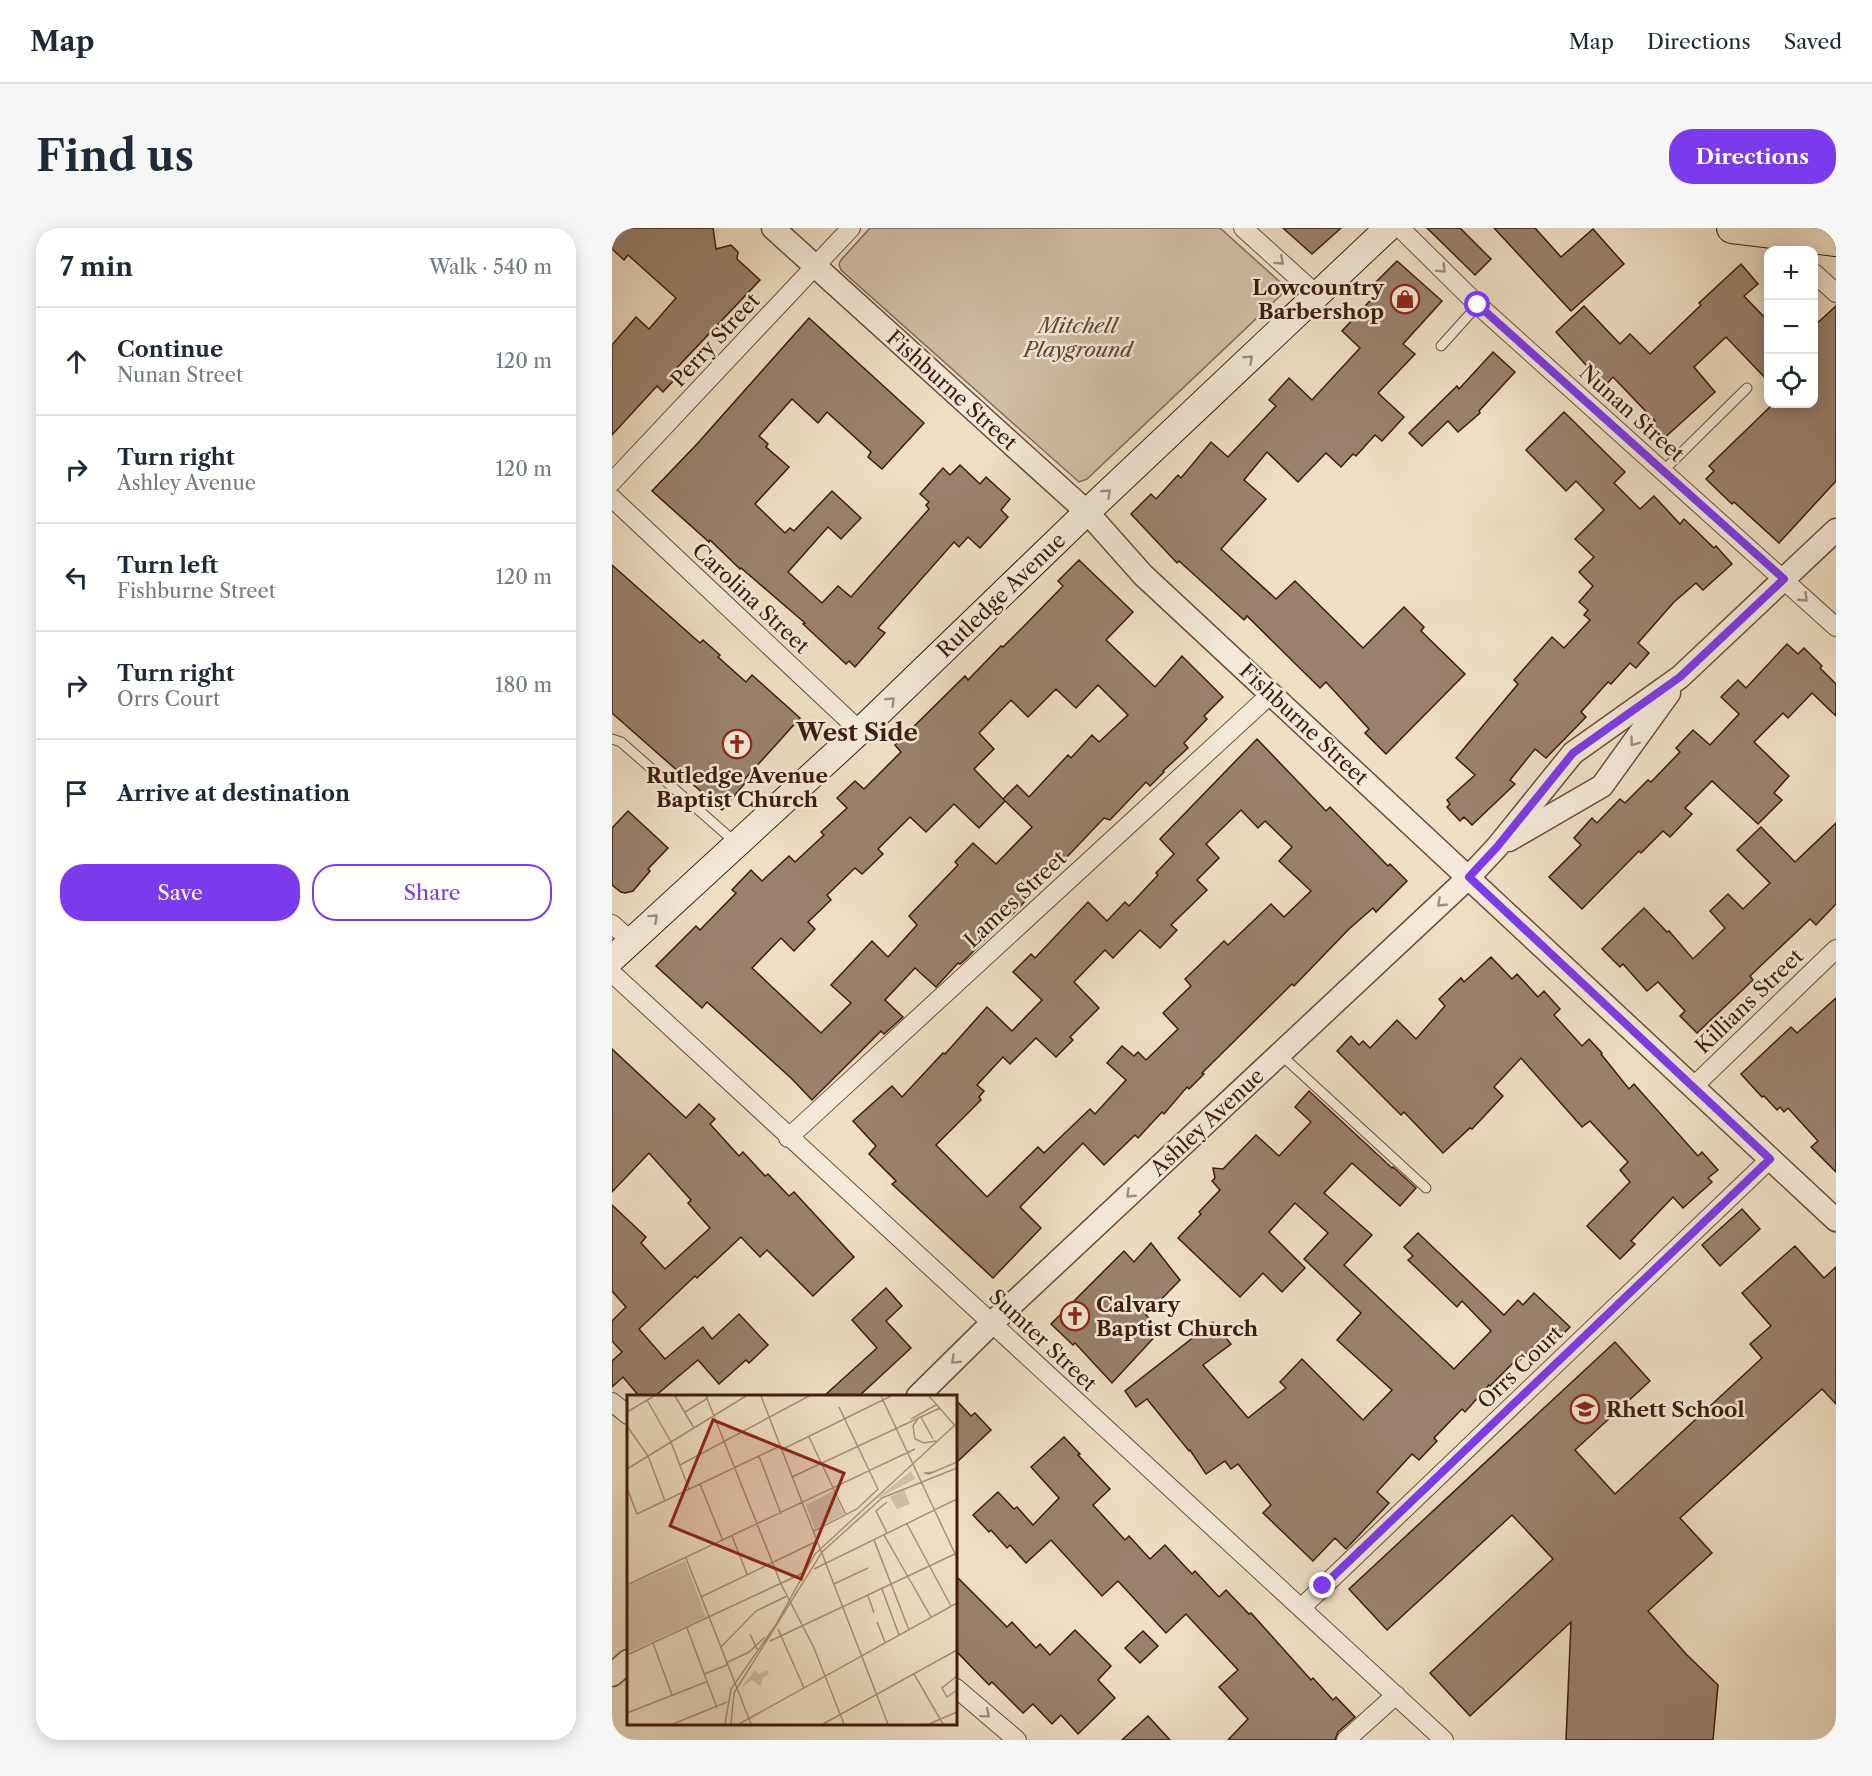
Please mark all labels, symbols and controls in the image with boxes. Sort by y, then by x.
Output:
text: Map [30,24,94,58]
text: Map [1569,29,1614,54]
text: Directions [1647,29,1751,54]
text: Saved [1784,29,1842,54]
button: Directions [1669,129,1836,184]
text: Find us [36,130,194,182]
map controls [1764,246,1818,408]
button: + [1764,246,1818,300]
text: 7 min [60,251,133,283]
one-way arrow [1273,254,1284,265]
text: Walk · 540 m [429,255,552,279]
one-way arrow [1435,262,1445,273]
place label: Lowcountry Barbershop [1252,275,1385,324]
shop icon: Lowcountry Barbershop [1389,283,1421,315]
street label: Perry Street [665,288,765,392]
route start [1464,291,1490,317]
button: − [1764,300,1818,354]
park label: Mitchell Playground [1021,313,1135,362]
street label: Fishburne Street [882,325,1023,455]
text: Continue [117,336,223,363]
icon: ahead [60,345,93,378]
text: 120 m [495,349,552,373]
button: locate [1764,354,1818,408]
one-way arrow [1242,356,1253,367]
street label: Nunan Street [1574,359,1690,467]
text: Nunan Street [117,363,243,387]
text: Turn right [117,444,235,471]
icon: right [60,453,93,486]
text: 120 m [495,457,552,481]
text: Ashley Avenue [117,471,256,495]
one-way arrow [1100,489,1111,500]
street label: Rutledge Avenue [932,527,1070,663]
street label: Carolina Street [687,538,815,659]
text: Turn left [117,552,218,579]
icon: left [60,561,93,594]
text: 120 m [495,565,552,589]
text: Fishburne Street [117,579,276,603]
one-way arrow [1797,591,1807,602]
street label: Fishburne Street [1234,658,1374,790]
text: Turn right [117,660,235,687]
icon: right [60,669,93,702]
text: 180 m [495,673,552,697]
text: Orrs Court [117,687,220,711]
one-way arrow [884,698,895,709]
district label: West Side [795,718,918,747]
church icon: Rutledge Avenue Baptist Church [721,728,753,760]
one-way arrow [1630,735,1641,746]
place label: Rutledge Avenue Baptist Church [646,763,828,812]
icon: arrive [60,777,93,810]
text: Arrive at destination [117,780,350,807]
street label: Lames Street [959,845,1072,953]
button: Save [60,864,300,921]
button: Share [312,864,552,921]
one-way arrow [1437,896,1448,907]
one-way arrow [648,914,658,925]
street label: Killians Street [1690,943,1808,1059]
street label: Ashley Avenue [1144,1063,1269,1182]
one-way arrow [1126,1187,1137,1198]
street label: Sumter Street [984,1284,1102,1397]
place label: Calvary Baptist Church [1096,1292,1259,1341]
church icon: Calvary Baptist Church [1059,1300,1091,1332]
street label: Orrs Court [1472,1320,1568,1414]
one-way arrow [951,1353,961,1364]
school or university icon: Rhett School [1569,1393,1601,1425]
inset map [627,1395,957,1725]
place label: Rhett School [1606,1397,1745,1422]
route end [1309,1572,1335,1598]
one-way arrow [979,1707,990,1718]

